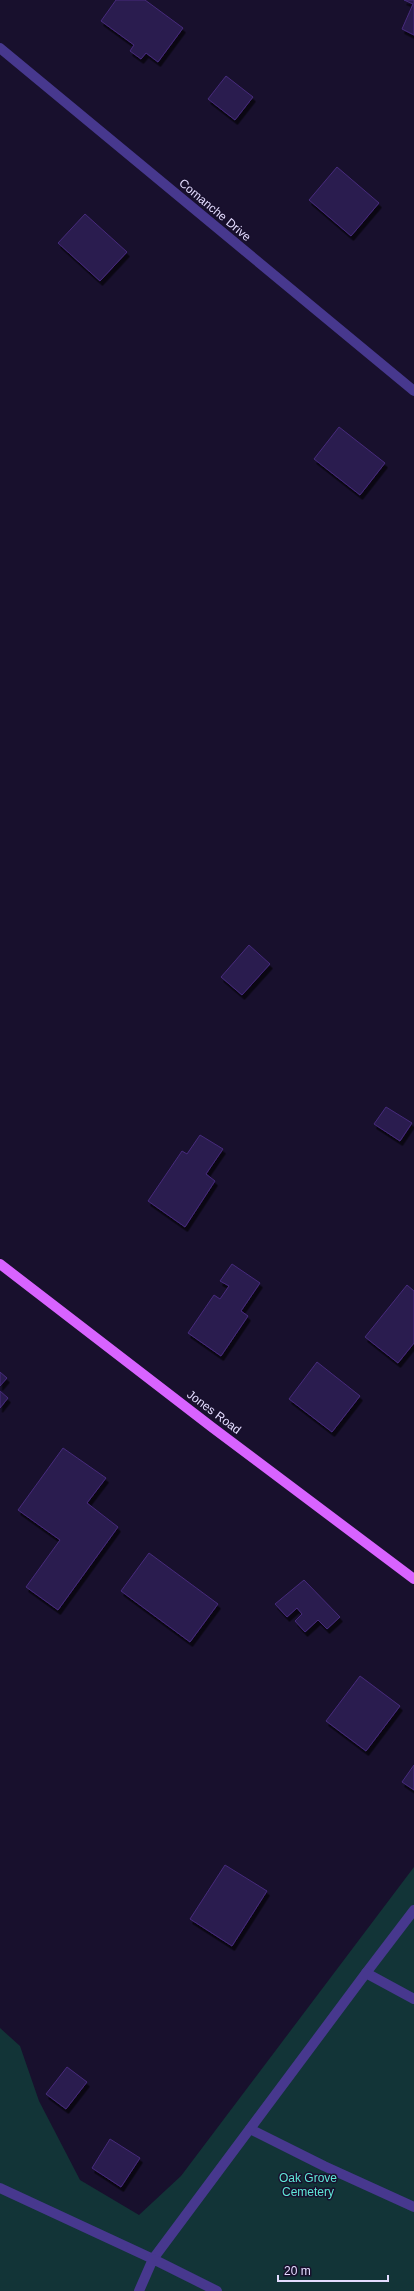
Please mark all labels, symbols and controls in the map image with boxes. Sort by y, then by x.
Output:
street label: Comanche Drive [176,176,254,244]
street label: Jones Road [184,1387,244,1437]
park label: Oak Grove Cemetery [279,2171,337,2199]
scale bar [278,2257,388,2283]
text: 20 m [284,2264,311,2278]

